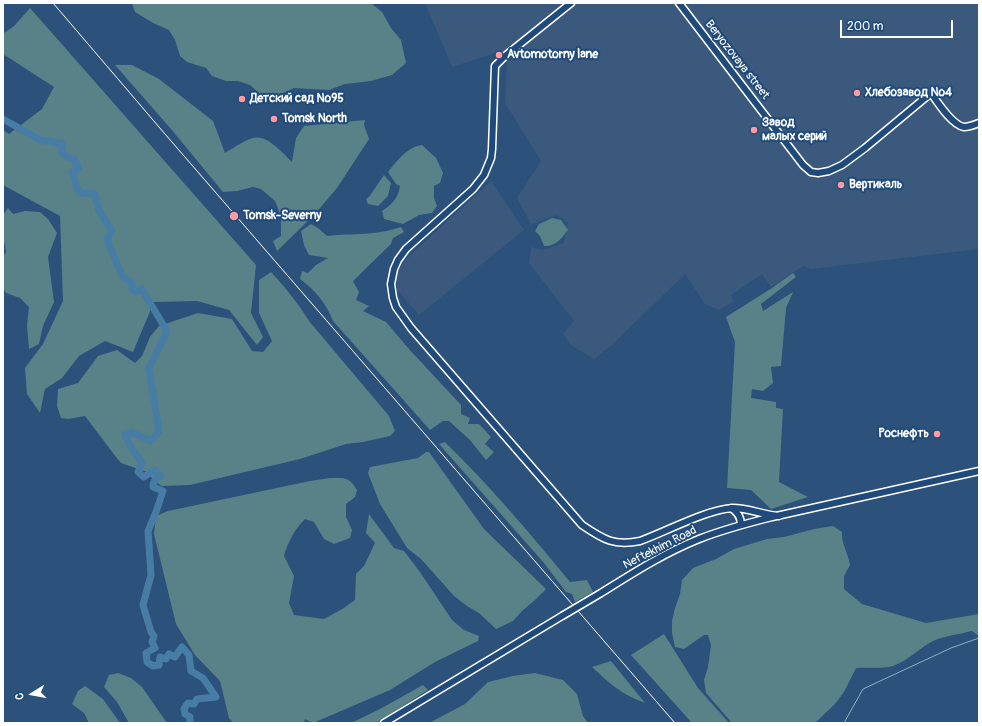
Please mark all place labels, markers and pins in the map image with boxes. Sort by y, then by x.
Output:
place label: Avtomotorny lane [507,48,598,62]
marker: Avtomotorny lane [494,50,504,60]
place label: Хлебозавод №4 [865,86,952,100]
marker: Хлебозавод №4 [852,88,862,98]
place label: Детский сад №95 [250,92,344,106]
marker: Детский сад №95 [237,94,247,104]
place label: Tomsk North [282,112,347,126]
marker: Tomsk North [269,114,279,124]
place label: Завод малых серий [762,116,827,144]
marker: Завод малых серий [749,125,759,135]
place label: Вертикаль [849,178,902,192]
marker: Вертикаль [836,180,846,190]
place label: Tomsk-Severny [243,209,321,223]
marker: Tomsk-Severny [228,210,240,222]
place label: Роснефть [879,427,929,441]
marker: Роснефть [932,429,942,439]

